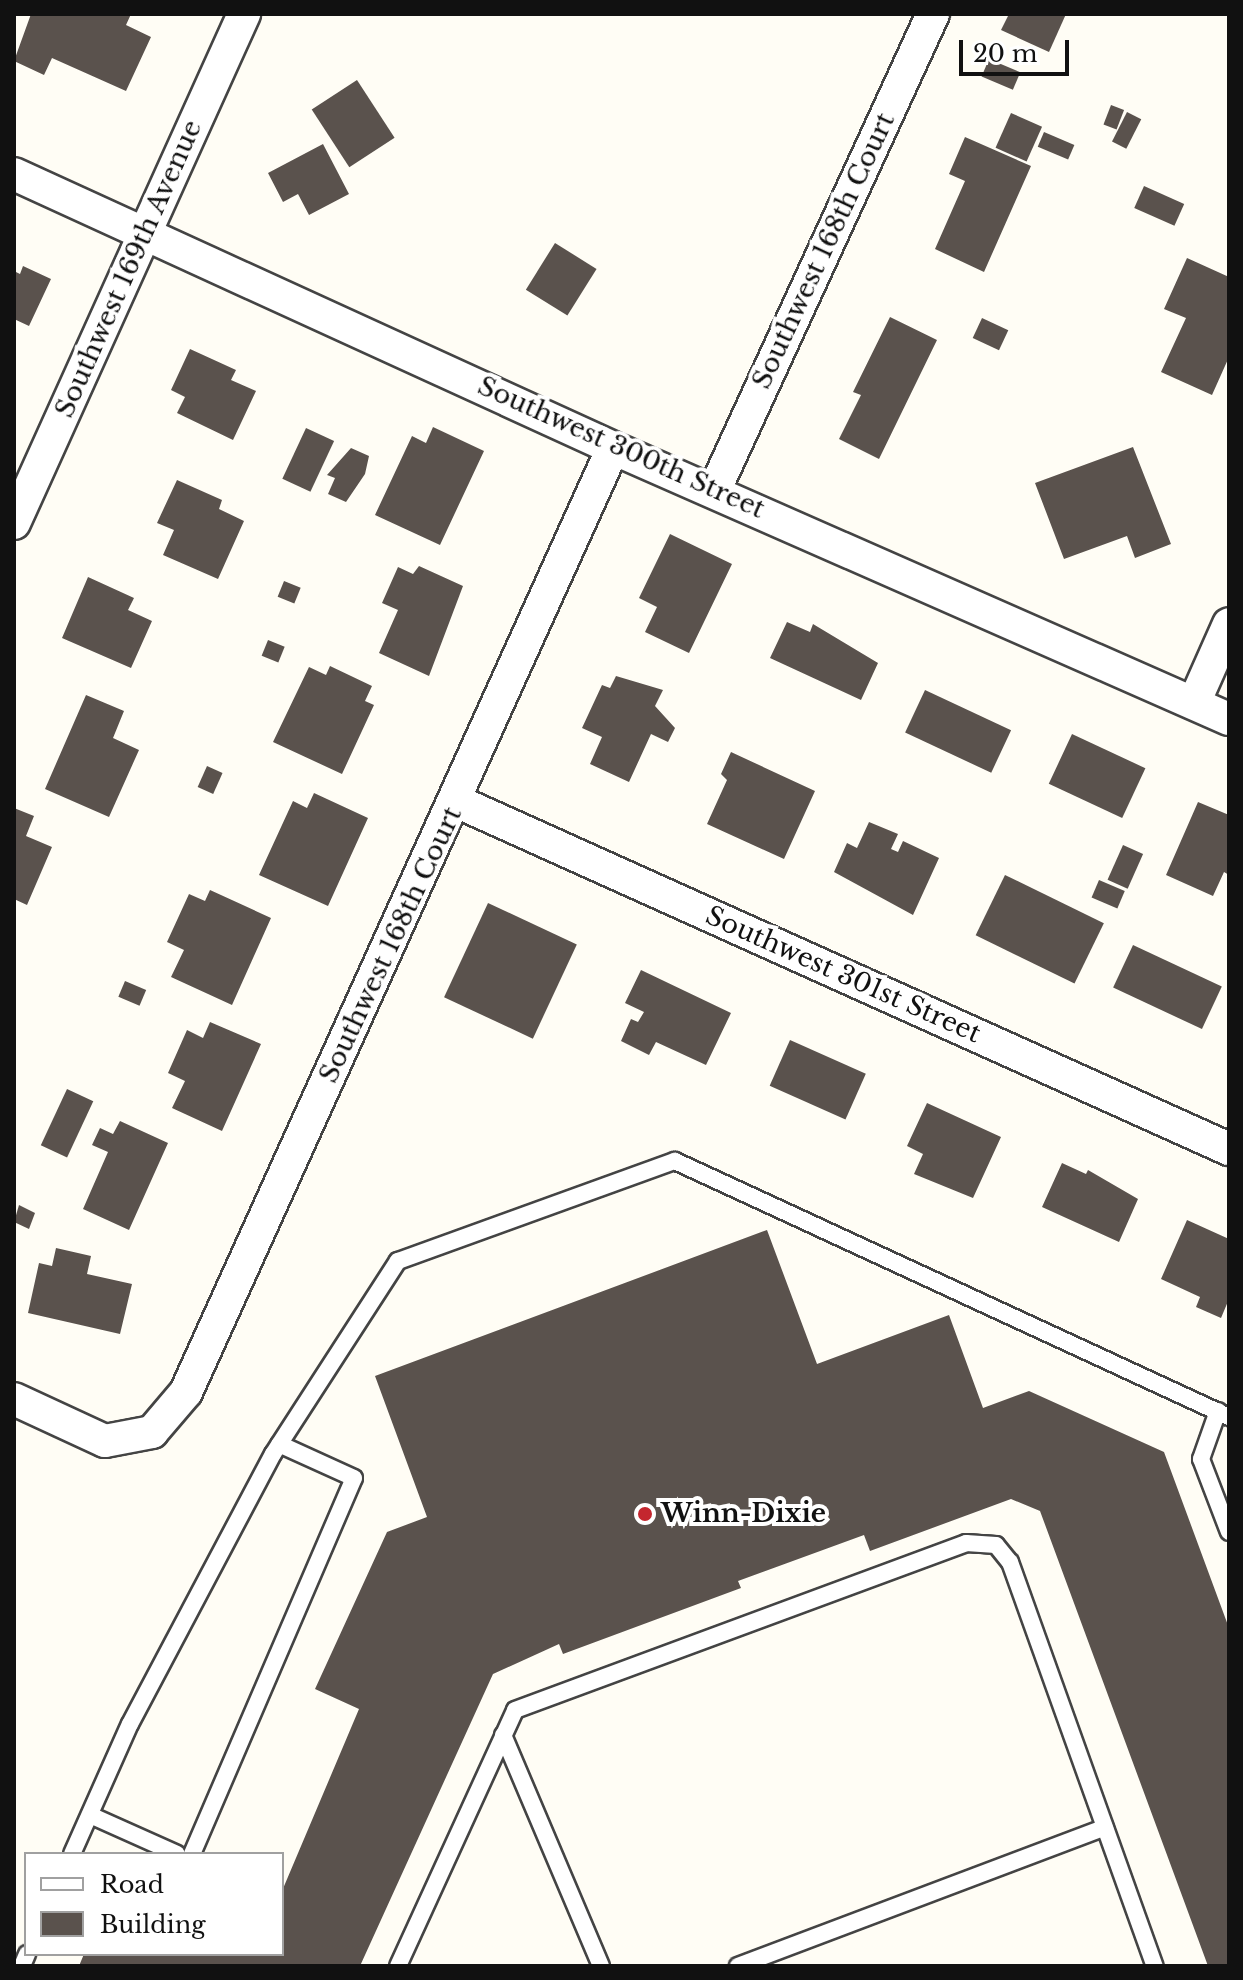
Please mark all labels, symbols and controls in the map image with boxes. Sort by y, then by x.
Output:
scale bar [963,24,1073,74]
text: 20 m [973,39,1038,68]
street label: Southwest 168th Court [746,108,902,394]
street label: Southwest 169th Avenue [49,115,209,423]
street label: Southwest 300th Street [473,371,769,525]
street label: Southwest 168th Court [313,802,469,1088]
street label: Southwest 301st Street [701,900,985,1050]
place label: Winn-Dixie [661,1498,826,1530]
marker: Winn-Dixie [636,1505,654,1523]
legend [24,1852,284,1956]
text: Road [100,1870,164,1899]
text: Building [100,1910,206,1939]

